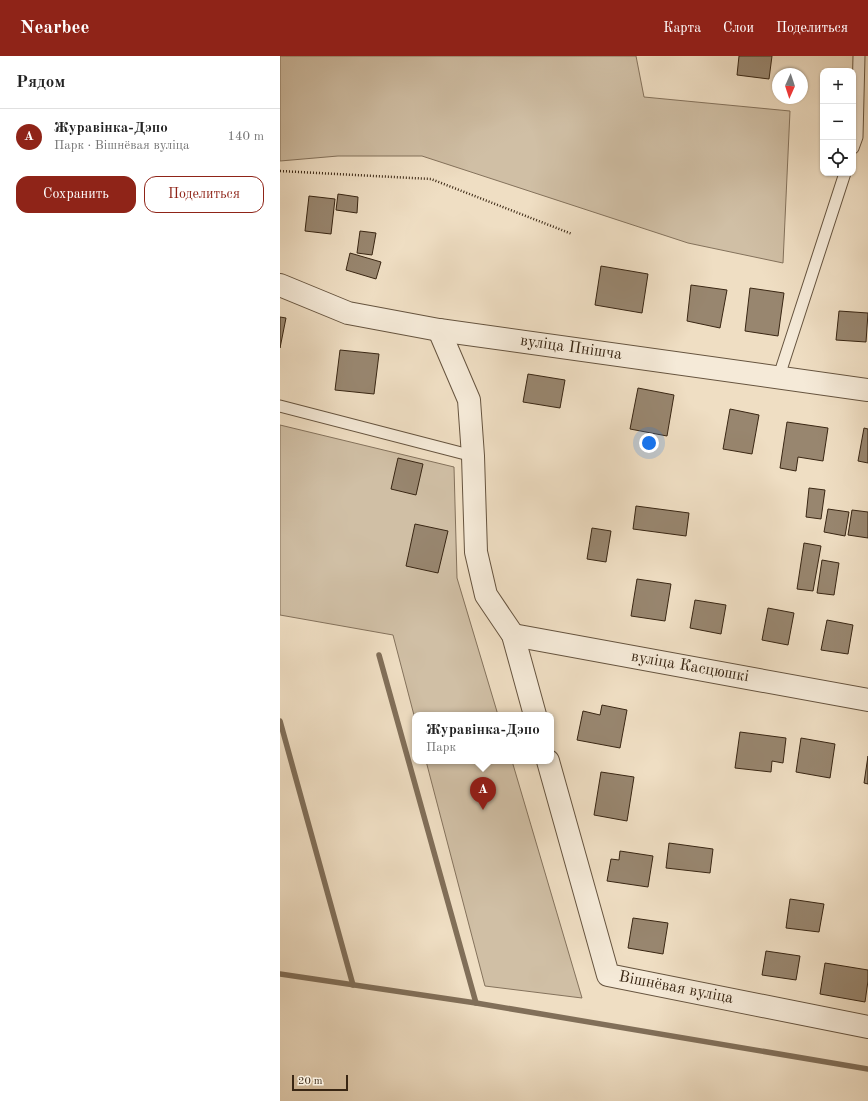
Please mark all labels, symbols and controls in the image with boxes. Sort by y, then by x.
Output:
text: Nearbee [20,19,89,38]
text: Карта [663,21,701,35]
text: Слои [723,21,754,35]
text: Поделиться [776,21,848,35]
north arrow [772,68,808,104]
map controls [820,68,856,176]
button: + [820,68,856,104]
text: Рядом [16,74,65,91]
button: − [820,104,856,140]
text: Журавінка-Дэпо [54,121,168,136]
text: A [24,130,34,143]
text: 140 m [227,130,264,143]
text: Парк · Вішнёвая вуліца [54,139,189,152]
button: locate [820,140,856,176]
button: Сохранить [16,176,136,213]
button: Поделиться [144,176,264,213]
street label: вуліца Пнішча [519,333,623,363]
your location [639,433,659,453]
street label: вуліца Касцюшкі [630,649,750,685]
popup [412,712,554,764]
text: Журавінка-Дэпо [426,723,540,738]
text: Парк [426,741,456,754]
pin: A [470,777,496,810]
street label: Вішнёвая вуліца [617,969,735,1007]
scale bar [292,1073,348,1092]
text: 20 m [298,1076,323,1087]

